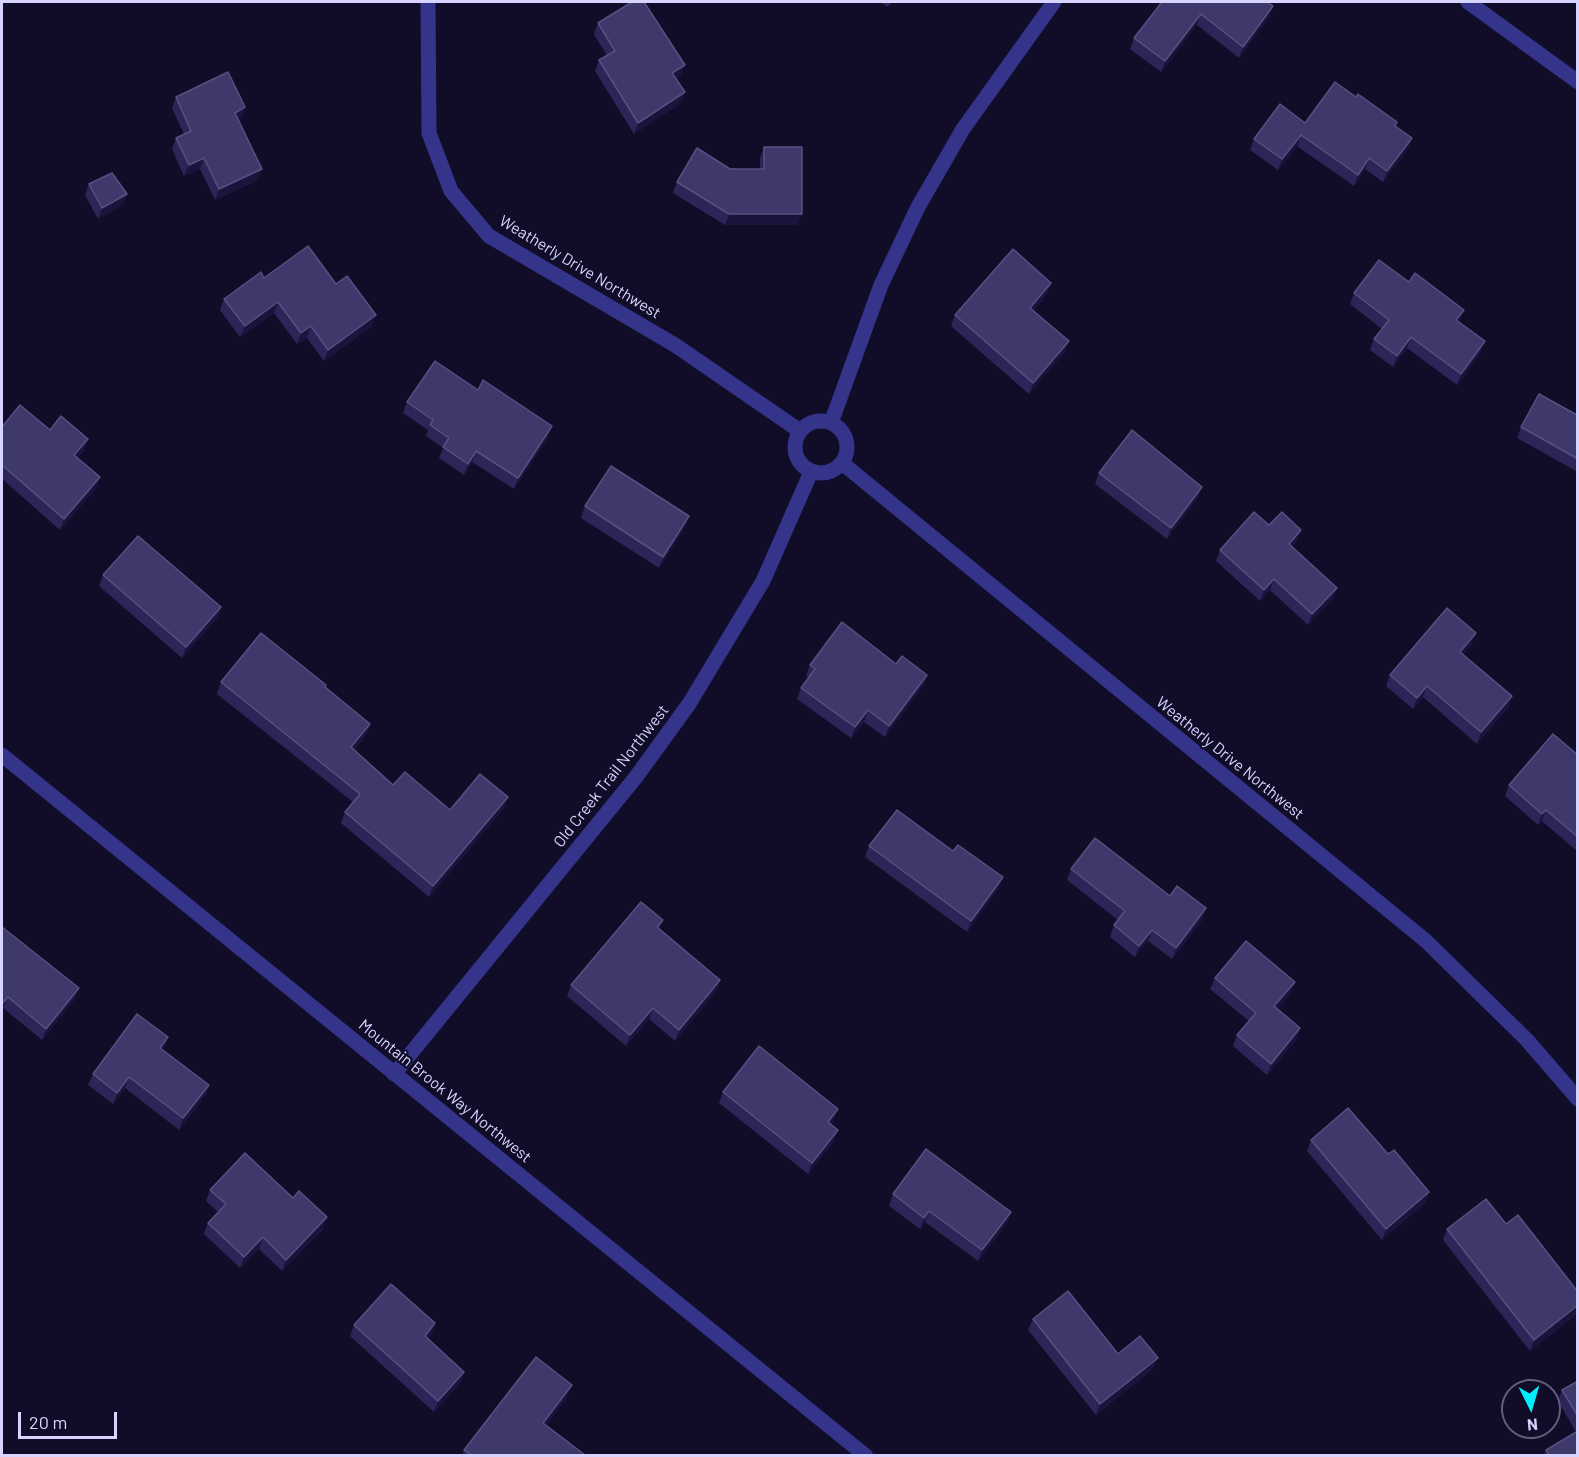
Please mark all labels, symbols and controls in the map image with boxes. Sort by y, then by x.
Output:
street label: Weatherly Drive Northwest [496,211,664,323]
street label: Weatherly Drive Northwest [1152,692,1308,824]
street label: Old Creek Trail Northwest [549,701,673,851]
street label: Mountain Brook Way Northwest [355,1015,535,1167]
north arrow [1501,1379,1561,1439]
scale bar [21,1400,120,1438]
text: 20 m [29,1411,67,1433]
text: N [1526,1416,1539,1435]

